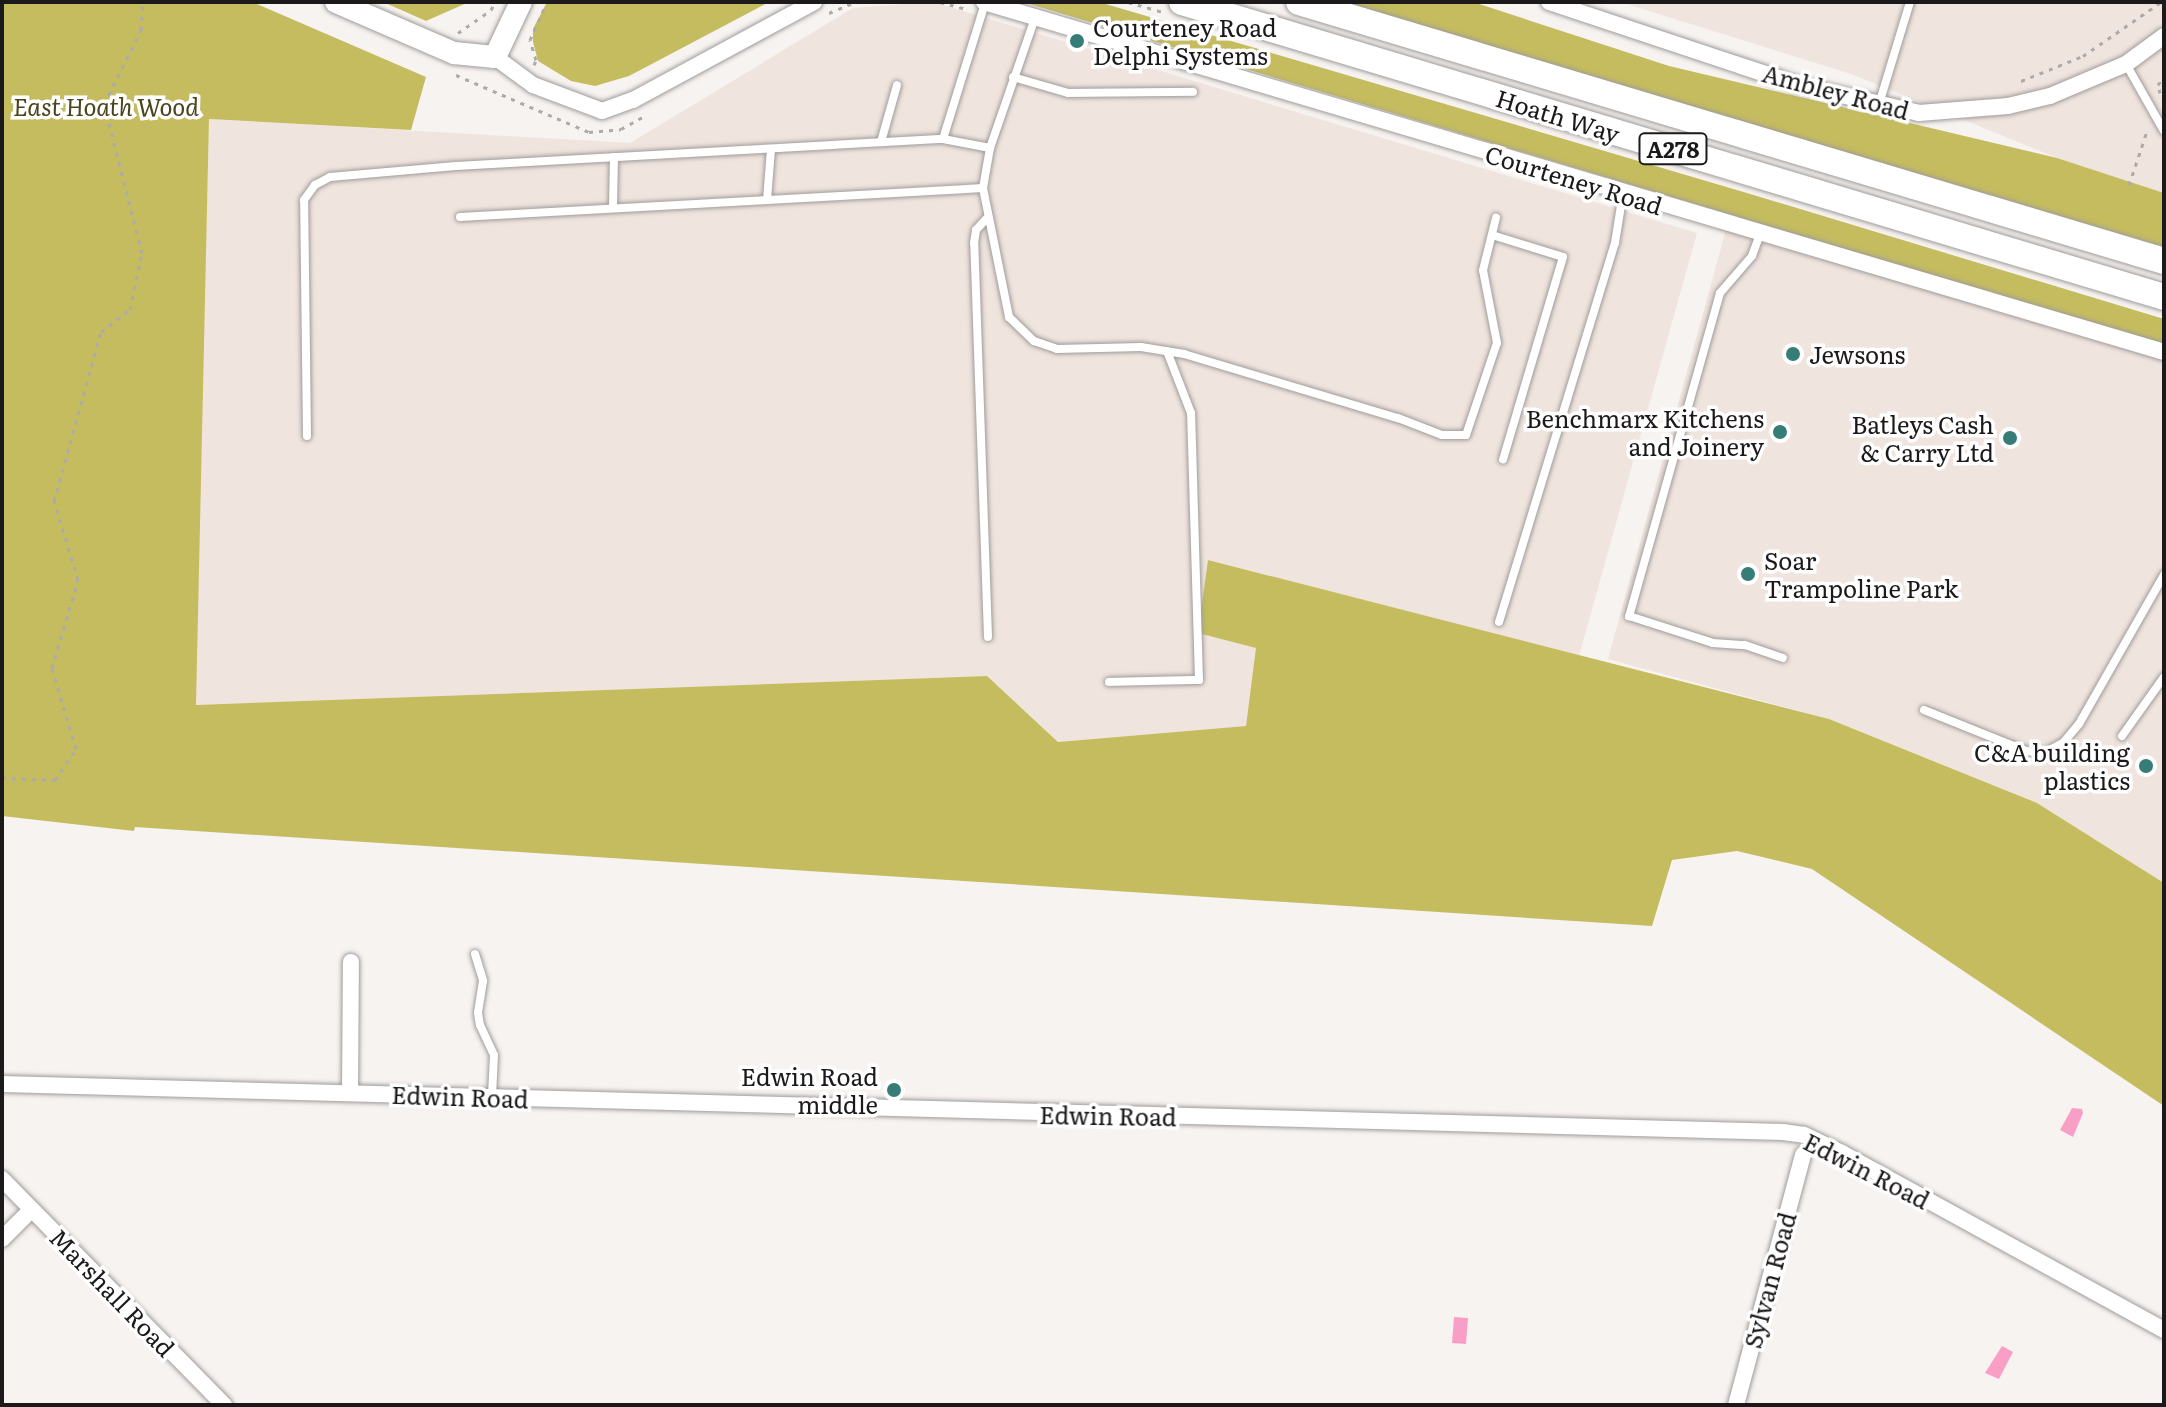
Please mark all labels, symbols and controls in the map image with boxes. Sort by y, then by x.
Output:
place label: Courteney Road Delphi Systems [1093,13,1277,69]
marker: Courteney Road Delphi Systems [1068,32,1086,50]
street label: Ambley Road [1760,58,1912,124]
street label: Hoath Way [1493,83,1623,147]
park label: East Hoath Wood [13,92,199,120]
road number: A278 [1637,131,1709,167]
street label: Courteney Road [1482,138,1666,220]
place label: Jewsons [1809,340,1905,368]
marker: Jewsons [1784,345,1802,363]
place label: Benchmarx Kitchens and Joinery [1526,404,1764,460]
place label: Batleys Cash & Carry Ltd [1852,410,1994,466]
marker: Benchmarx Kitchens and Joinery [1771,423,1789,441]
marker: Batleys Cash & Carry Ltd [2001,429,2019,447]
place label: Soar Trampoline Park [1764,546,1958,602]
marker: Soar Trampoline Park [1739,565,1757,583]
place label: C&A building plastics [1974,738,2130,794]
marker: C&A building plastics [2137,757,2155,775]
place label: Edwin Road middle [741,1062,878,1118]
street label: Edwin Road [391,1079,529,1113]
marker: Edwin Road middle [885,1081,903,1099]
street label: Edwin Road [1039,1099,1177,1131]
street label: Edwin Road [1799,1126,1935,1214]
street label: Sylvan Road [1737,1209,1801,1351]
street label: Marshall Road [45,1222,181,1362]

